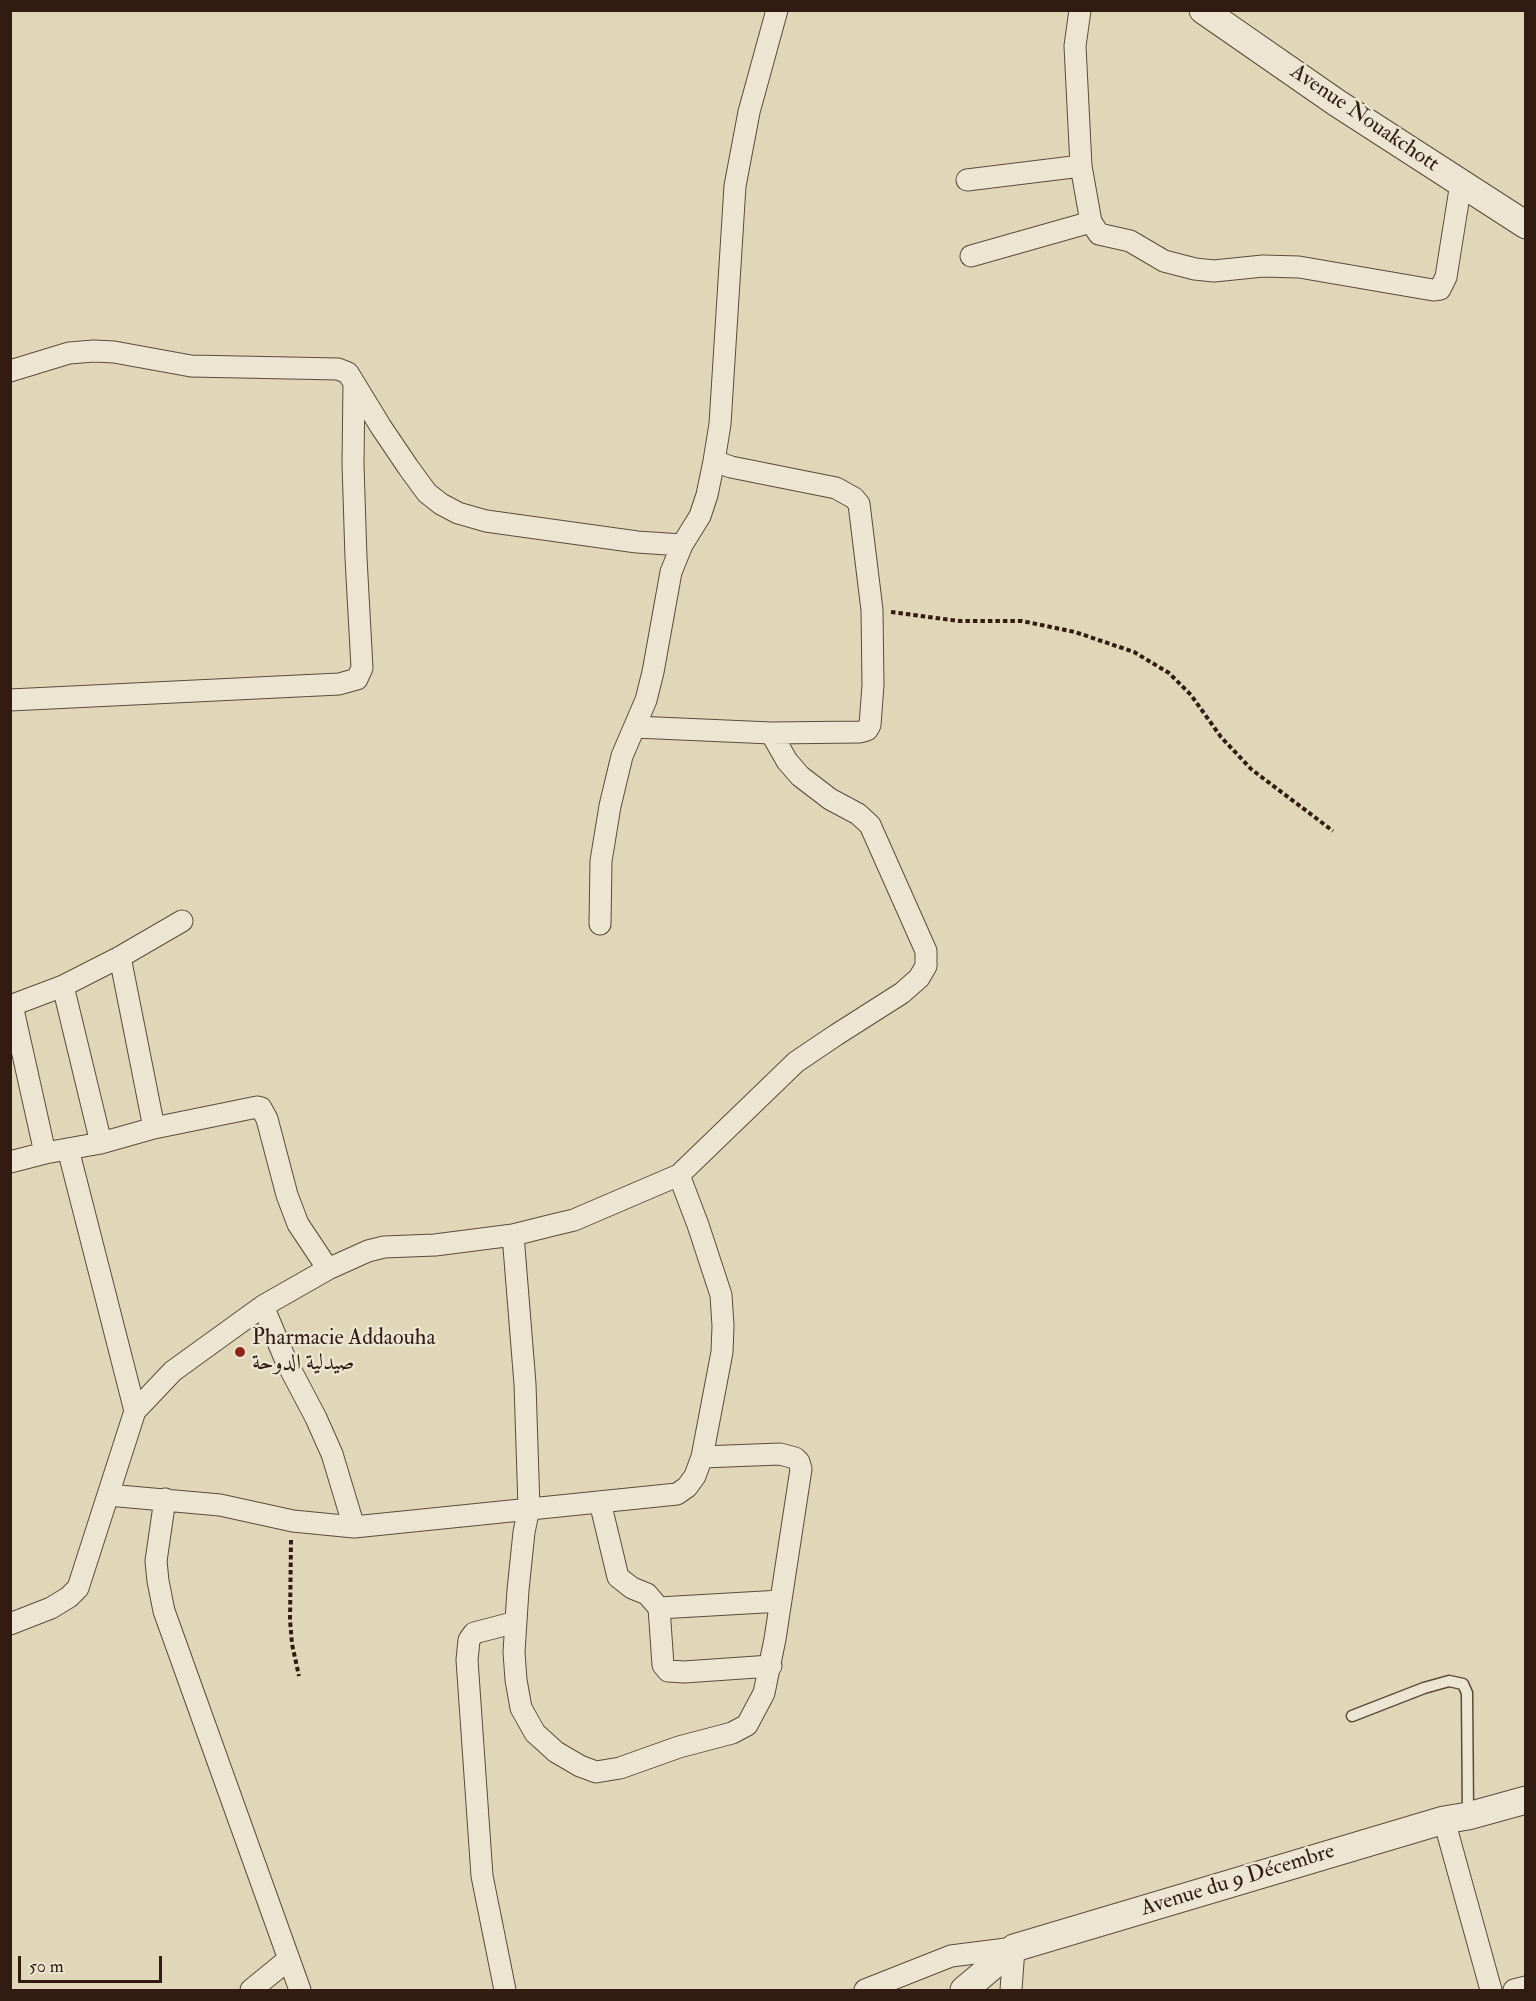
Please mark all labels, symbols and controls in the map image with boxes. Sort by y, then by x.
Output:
street label: Avenue Nouakchott [1285,59,1443,179]
place label: Pharmacie Addaouha صيدلية الدوحة [252,1326,435,1378]
marker: Pharmacie Addaouha صيدلية الدوحة [233,1345,247,1359]
street label: Avenue du 9 Décembre [1138,1839,1338,1923]
scale bar [21,1944,165,1982]
text: 50 m [29,1955,64,1978]

